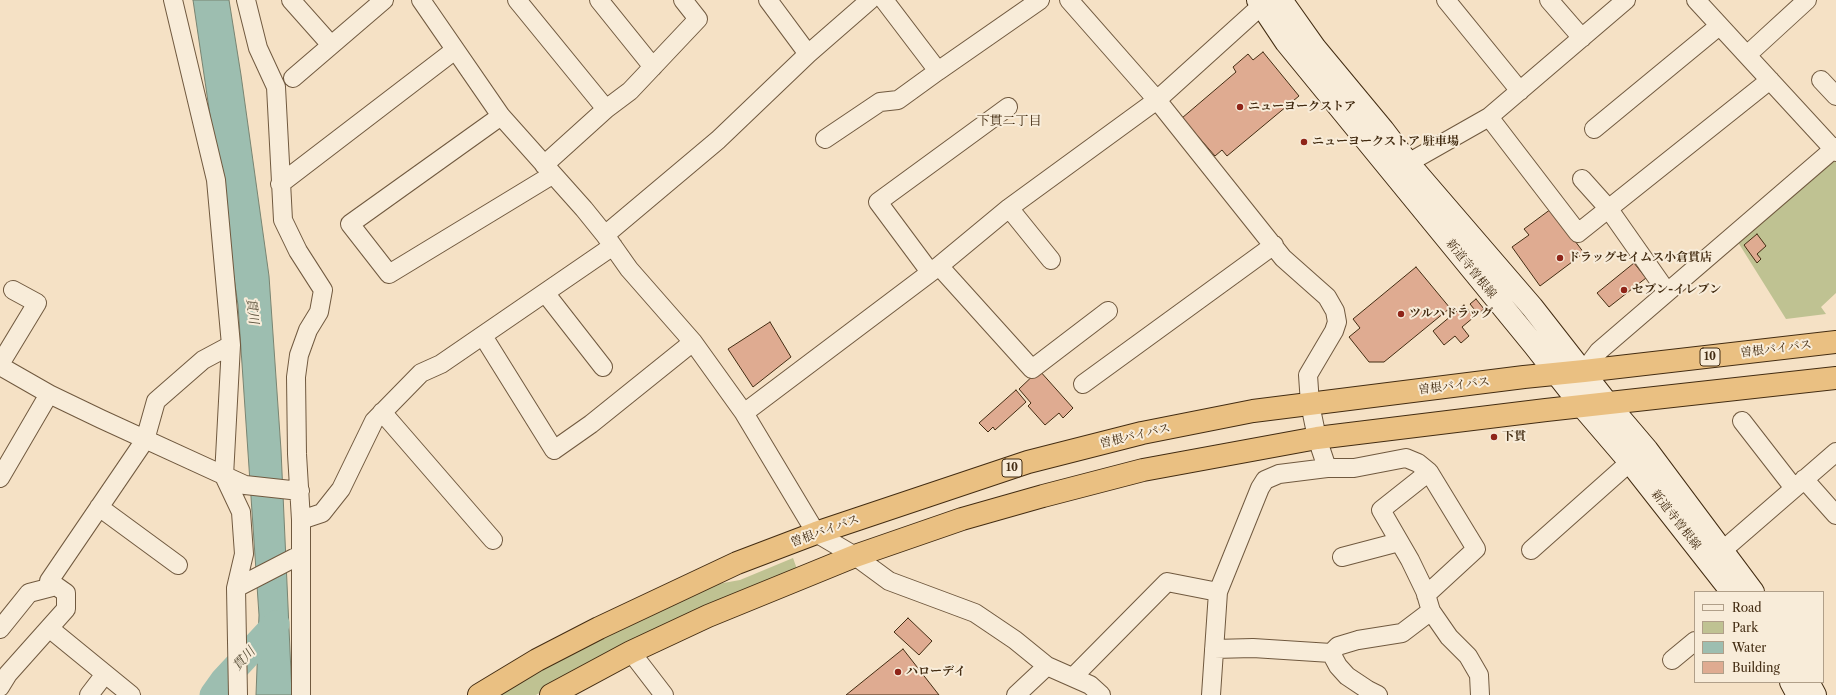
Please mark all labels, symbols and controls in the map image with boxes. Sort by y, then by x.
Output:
place label: ニューヨークストア [1248,100,1356,114]
marker: ニューヨークストア [1235,102,1245,112]
district label: 下貫二丁目 [977,113,1041,129]
place label: ニューヨークストア 駐車場 [1312,135,1459,149]
marker: ニューヨークストア 駐車場 [1299,137,1309,147]
street label: 新道寺曽根線 [1443,236,1499,302]
place label: ドラッグセイムス小倉貫店 [1568,251,1712,265]
marker: ドラッグセイムス小倉貫店 [1555,253,1565,263]
place label: セブン-イレブン [1632,283,1721,297]
marker: セブン-イレブン [1619,285,1629,295]
water label: 貫川 [243,297,261,325]
place label: ツルハドラッグ [1409,307,1493,321]
marker: ツルハドラッグ [1396,309,1406,319]
street label: 曽根バイパス [1739,337,1813,361]
road number: 10 [1700,348,1720,366]
street label: 曽根バイパス [1417,374,1491,398]
street label: 曽根バイパス [1098,421,1172,451]
place label: 下貫 [1502,430,1526,444]
marker: 下貫 [1489,432,1499,442]
road number: 10 [1002,459,1022,477]
street label: 新道寺曽根線 [1648,487,1704,553]
street label: 曽根バイパス [789,512,861,550]
legend [1694,591,1824,683]
text: Road [1732,600,1762,615]
text: Park [1732,620,1758,635]
text: Water [1732,640,1766,655]
water label: 貫川 [229,644,259,674]
text: Building [1732,660,1780,675]
place label: ハローデイ [906,665,966,679]
marker: ハローデイ [893,667,903,677]

